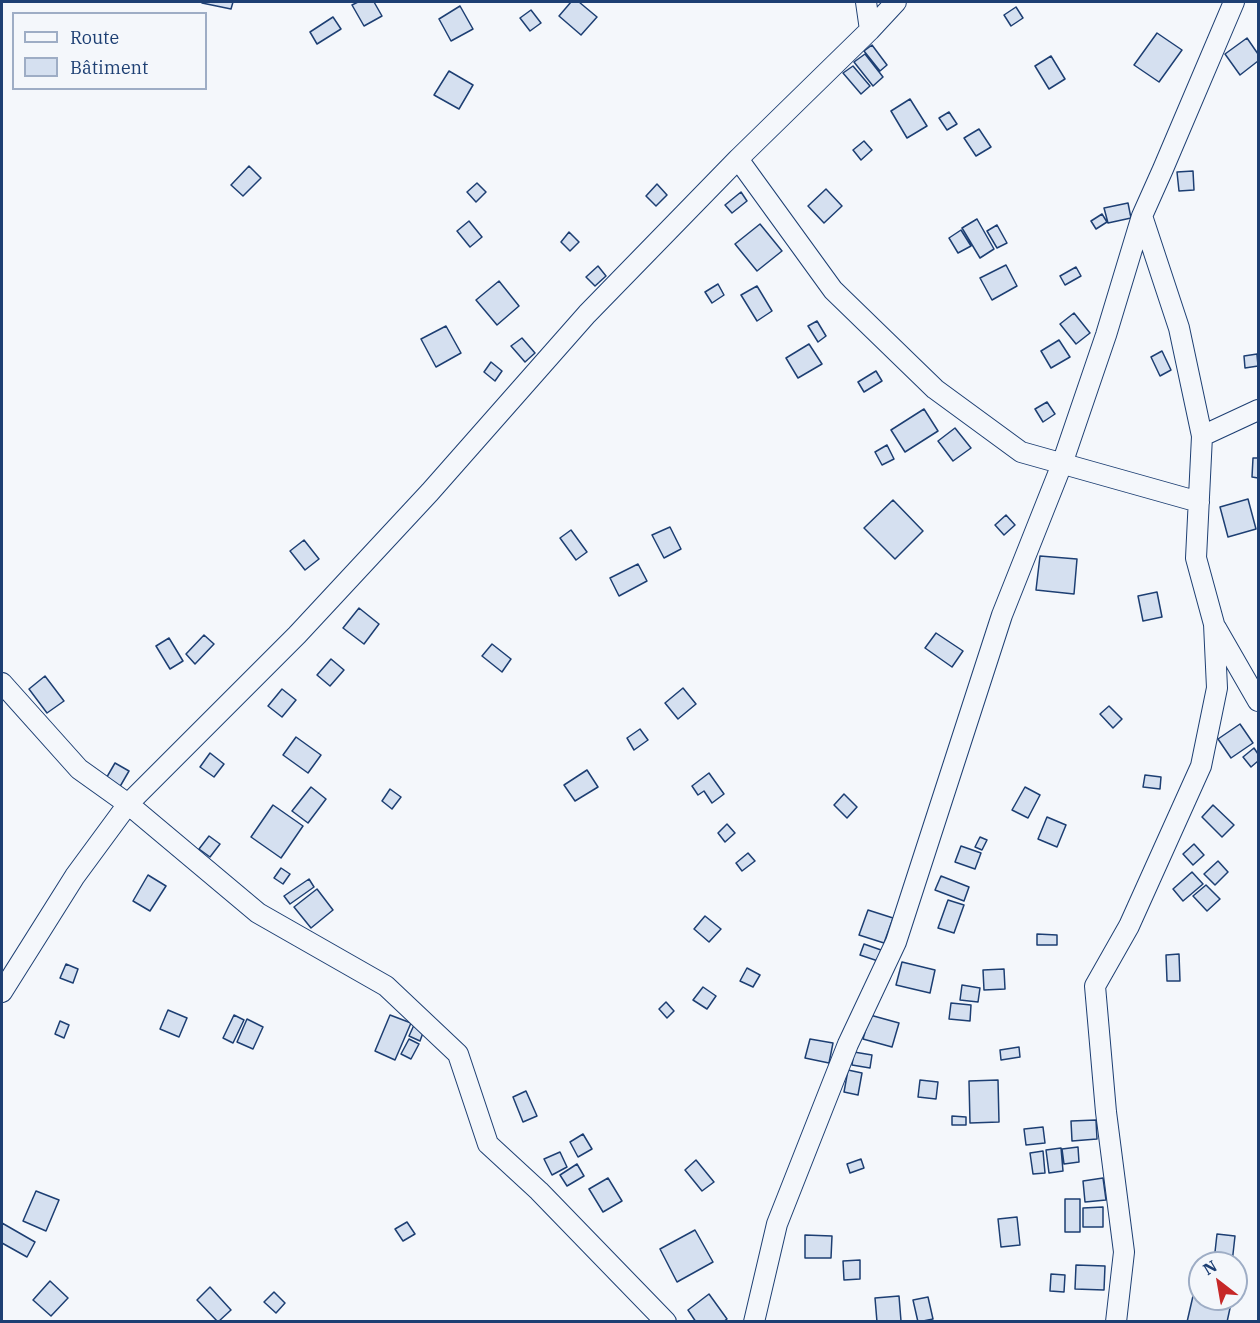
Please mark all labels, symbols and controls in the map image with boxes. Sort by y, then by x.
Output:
legend [12,12,207,90]
text: Route [70,26,119,49]
text: Bâtiment [70,56,148,79]
north arrow [1188,1251,1248,1311]
text: N [1199,1255,1220,1279]

